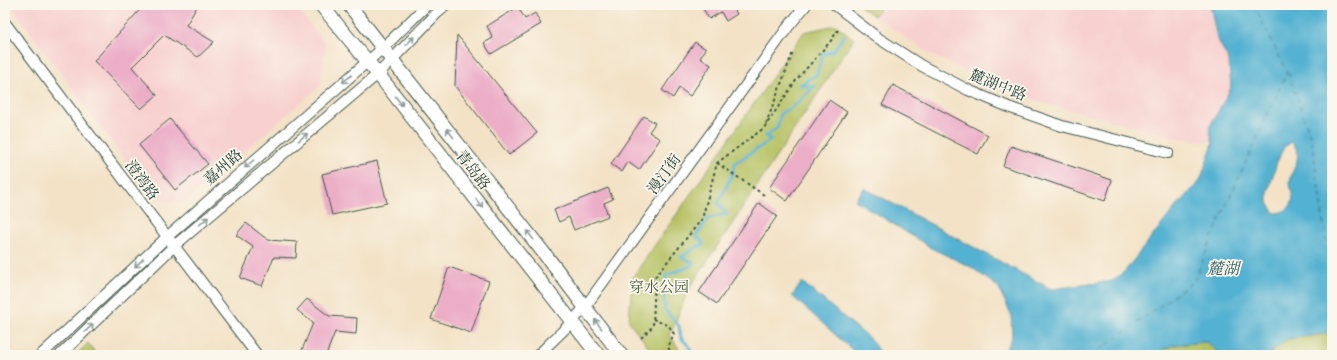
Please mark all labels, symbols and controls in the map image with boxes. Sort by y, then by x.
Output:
one-way arrow [405,36,415,46]
street label: 麓湖中路 [966,65,1029,107]
one-way arrow [342,74,353,83]
one-way arrow [394,95,403,106]
one-way arrow [446,127,454,138]
one-way arrow [297,132,308,141]
street label: 嘉州路 [200,145,248,191]
street label: 青岛路 [450,147,494,195]
street label: 漫汀街 [643,151,687,199]
street label: 澄湾路 [119,157,163,205]
one-way arrow [245,159,255,168]
one-way arrow [474,198,483,209]
one-way arrow [198,216,209,225]
one-way arrow [526,230,535,241]
one-way arrow [134,258,144,268]
water label: 麓湖 [1207,259,1242,281]
park label: 穿水公园 [629,278,689,299]
one-way arrow [594,319,602,330]
one-way arrow [83,324,93,333]

